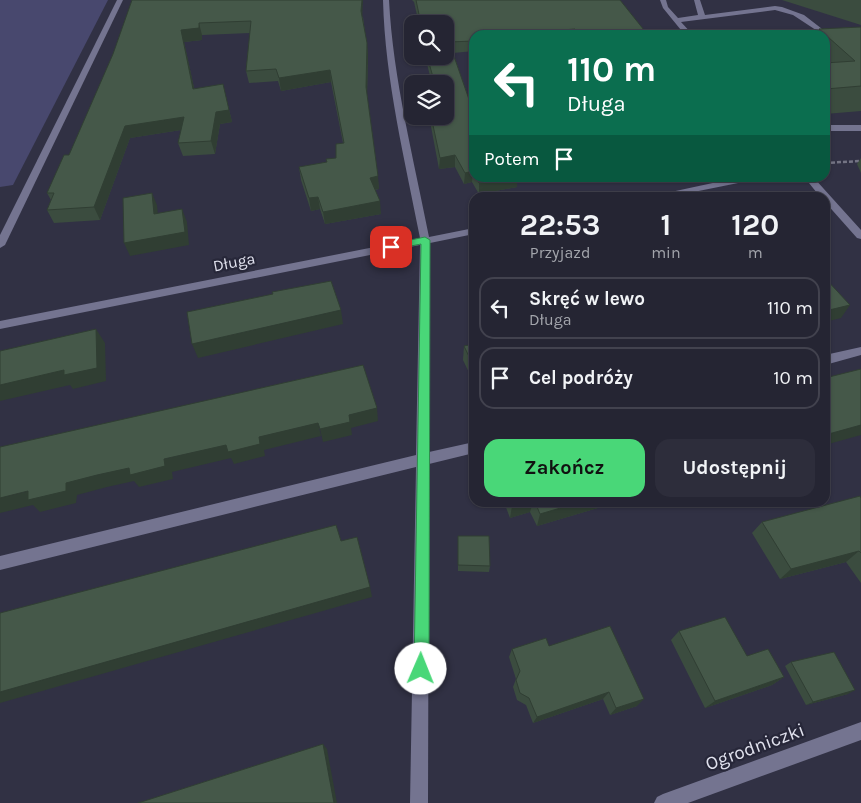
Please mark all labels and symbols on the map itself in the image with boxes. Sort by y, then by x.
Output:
pin [370,226,412,268]
street label: Długa [211,249,257,275]
position arrow [394,642,446,694]
street label: Ogrodniczki [702,719,808,775]

